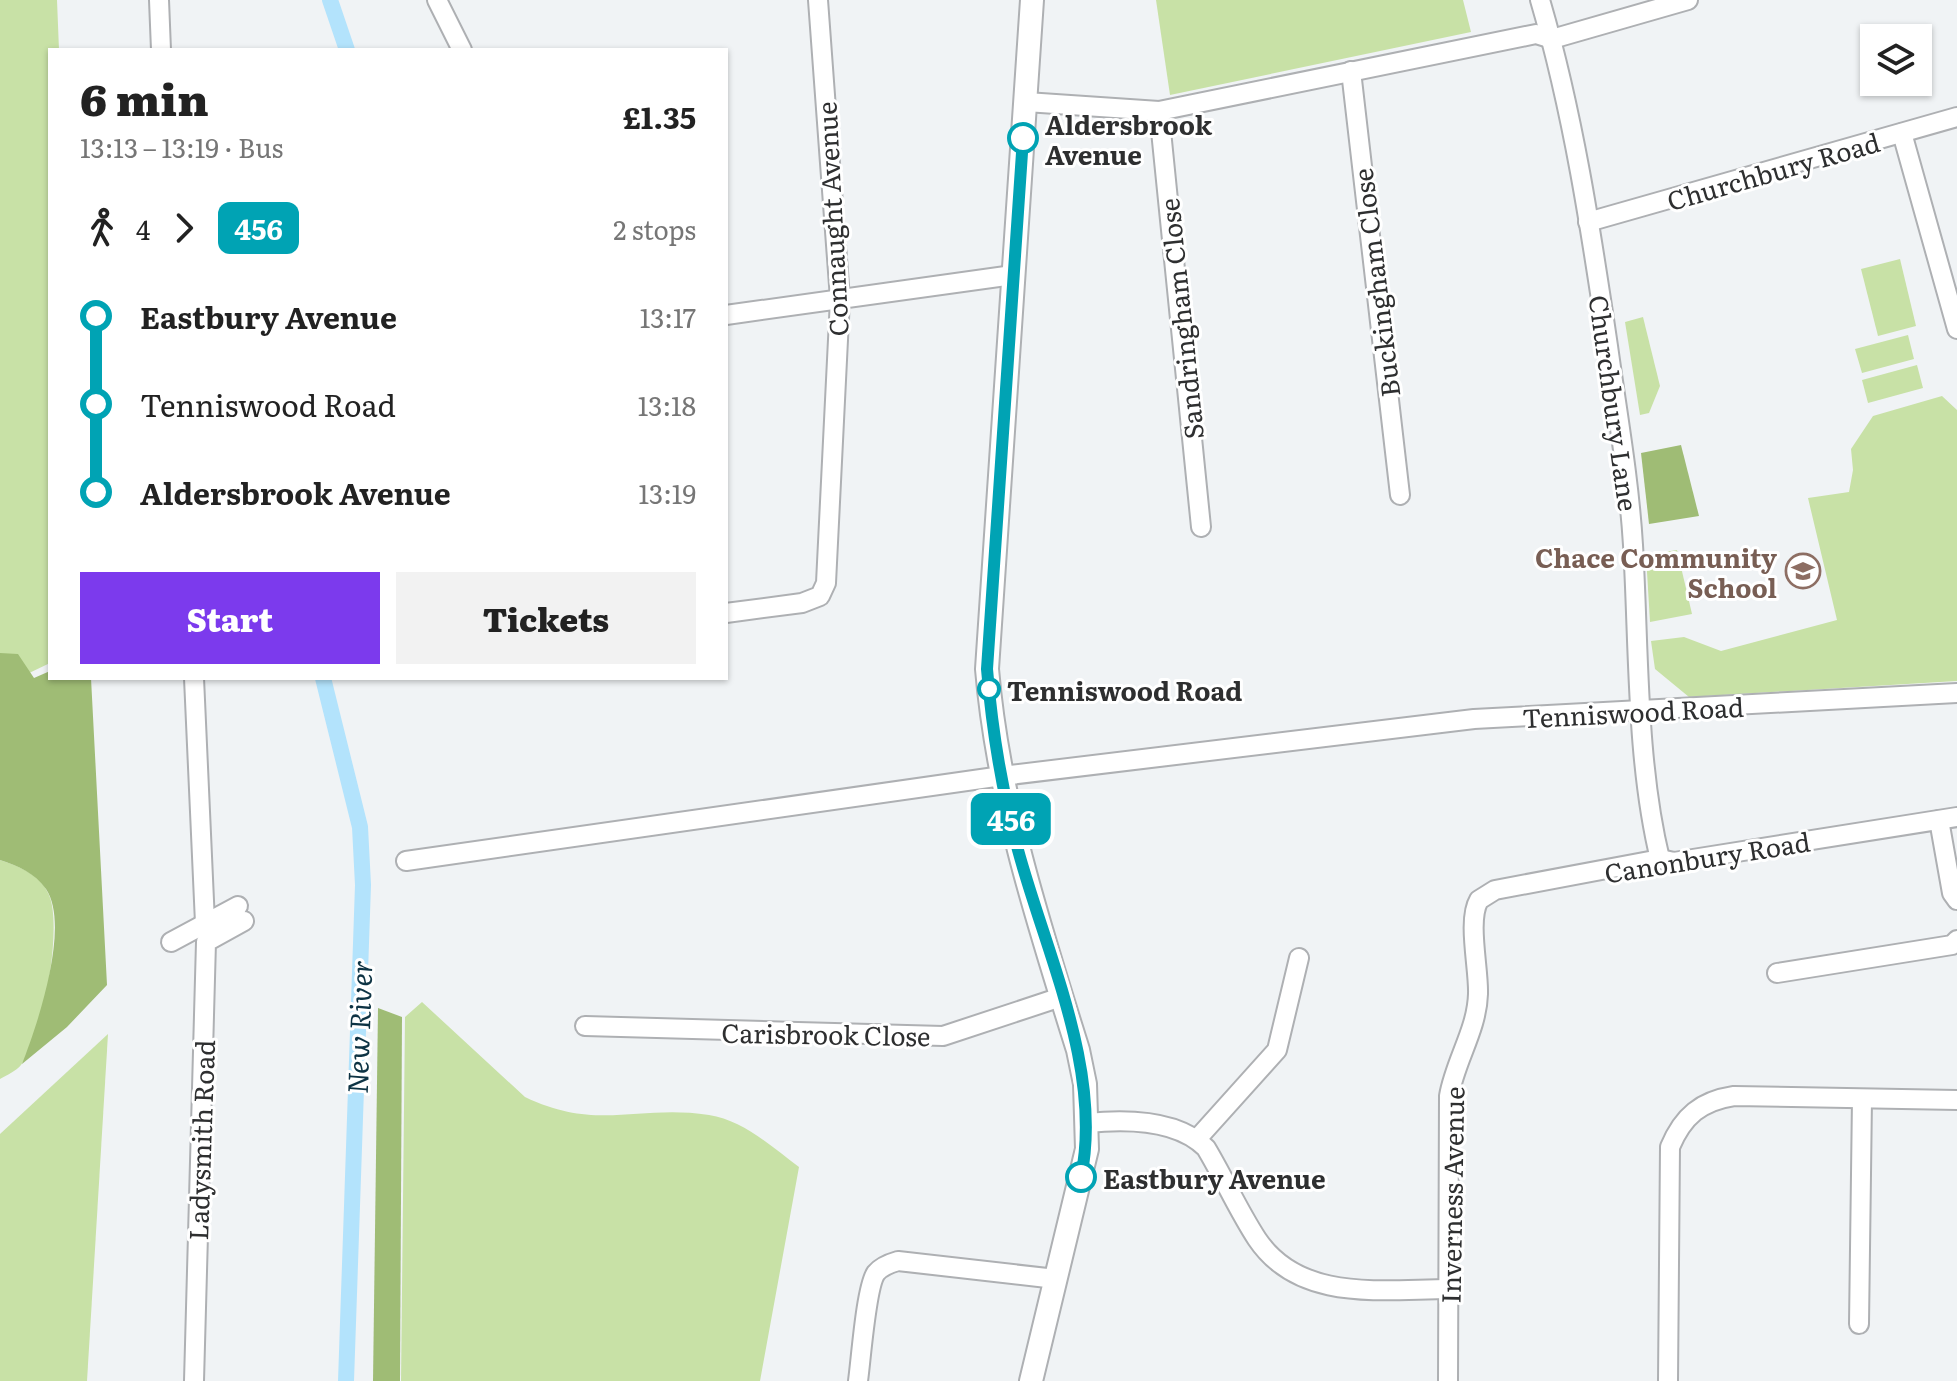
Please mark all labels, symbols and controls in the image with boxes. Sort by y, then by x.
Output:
map controls [1860,24,1932,96]
button: layers [1860,24,1932,96]
text: 6 min [80,64,209,130]
text: £1.35 [623,94,696,138]
street label: Connaught Avenue [805,101,857,337]
place label: Aldersbrook Avenue [1045,104,1213,173]
street label: Churchbury Road [1662,121,1884,219]
marker: Aldersbrook Avenue [1008,123,1038,153]
text: 13:13 – 13:19 · Bus [80,127,283,166]
street label: Buckingham Close [1342,166,1408,400]
street label: Sandringham Close [1148,197,1212,441]
icon: walk [80,206,124,250]
icon: forward [162,206,206,250]
text: 456 [234,207,283,249]
text: 4 [136,209,150,248]
text: 2 stops [613,209,696,248]
street label: Churchbury Lane [1581,292,1649,514]
text: Eastbury Avenue [140,294,397,338]
text: 13:17 [640,297,696,336]
text: Tenniswood Road [140,382,396,426]
text: 13:18 [638,385,696,424]
text: Aldersbrook Avenue [140,470,451,514]
text: 13:19 [638,473,696,512]
place label: Chace Community School [1535,537,1777,606]
school or university icon: Chace Community School [1784,552,1822,590]
button: Start [80,572,380,664]
button: Tickets [396,572,696,664]
place label: Tenniswood Road [1007,670,1242,709]
marker: Tenniswood Road [978,678,1000,700]
street label: Tenniswood Road [1521,686,1745,736]
line badge: 456 [965,793,1057,845]
text: 456 [987,798,1035,840]
street label: Canonbury Road [1601,820,1813,892]
water label: New River [335,959,381,1095]
street label: Carisbrook Close [721,1012,931,1054]
street label: Ladysmith Road [177,1039,223,1241]
street label: Inverness Avenue [1430,1086,1472,1304]
place label: Eastbury Avenue [1103,1158,1326,1197]
marker: Eastbury Avenue [1066,1162,1096,1192]

